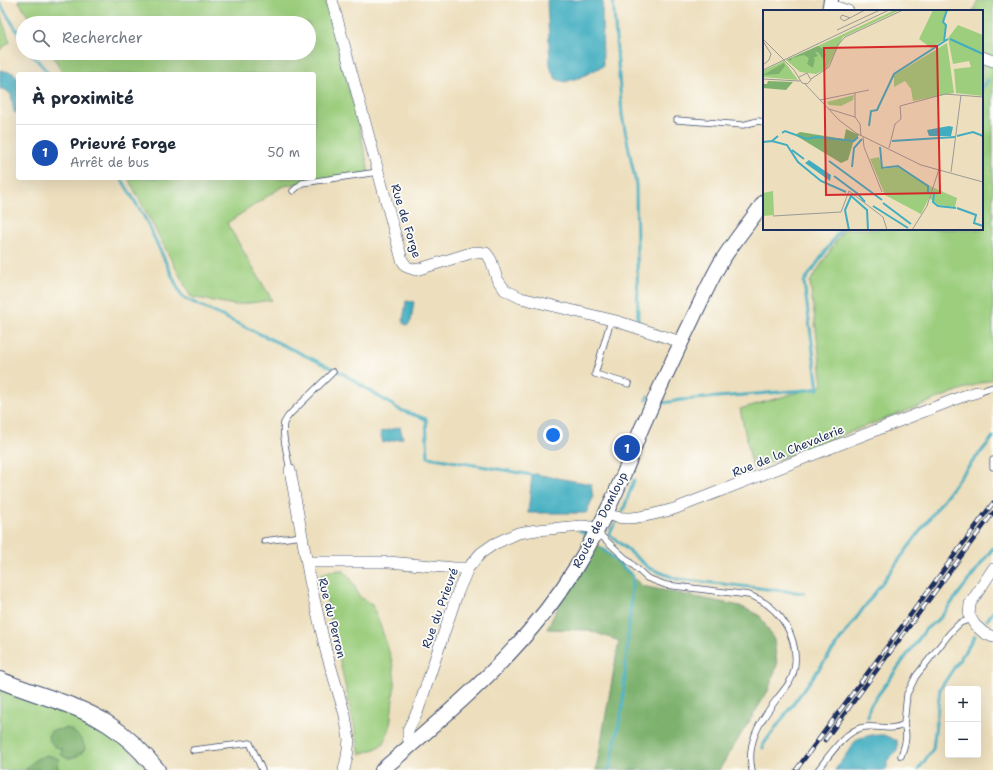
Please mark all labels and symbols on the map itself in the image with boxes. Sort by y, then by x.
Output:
inset map [763,10,983,230]
street label: Rue de Forge [387,182,425,260]
street label: Rue de la Chevalerie [730,421,846,481]
your location [543,425,563,445]
pin: 1 [614,433,640,463]
street label: Route de Domloup [569,469,631,571]
street label: Rue du Prieuré [418,565,462,651]
street label: Rue du Perron [314,576,350,660]

